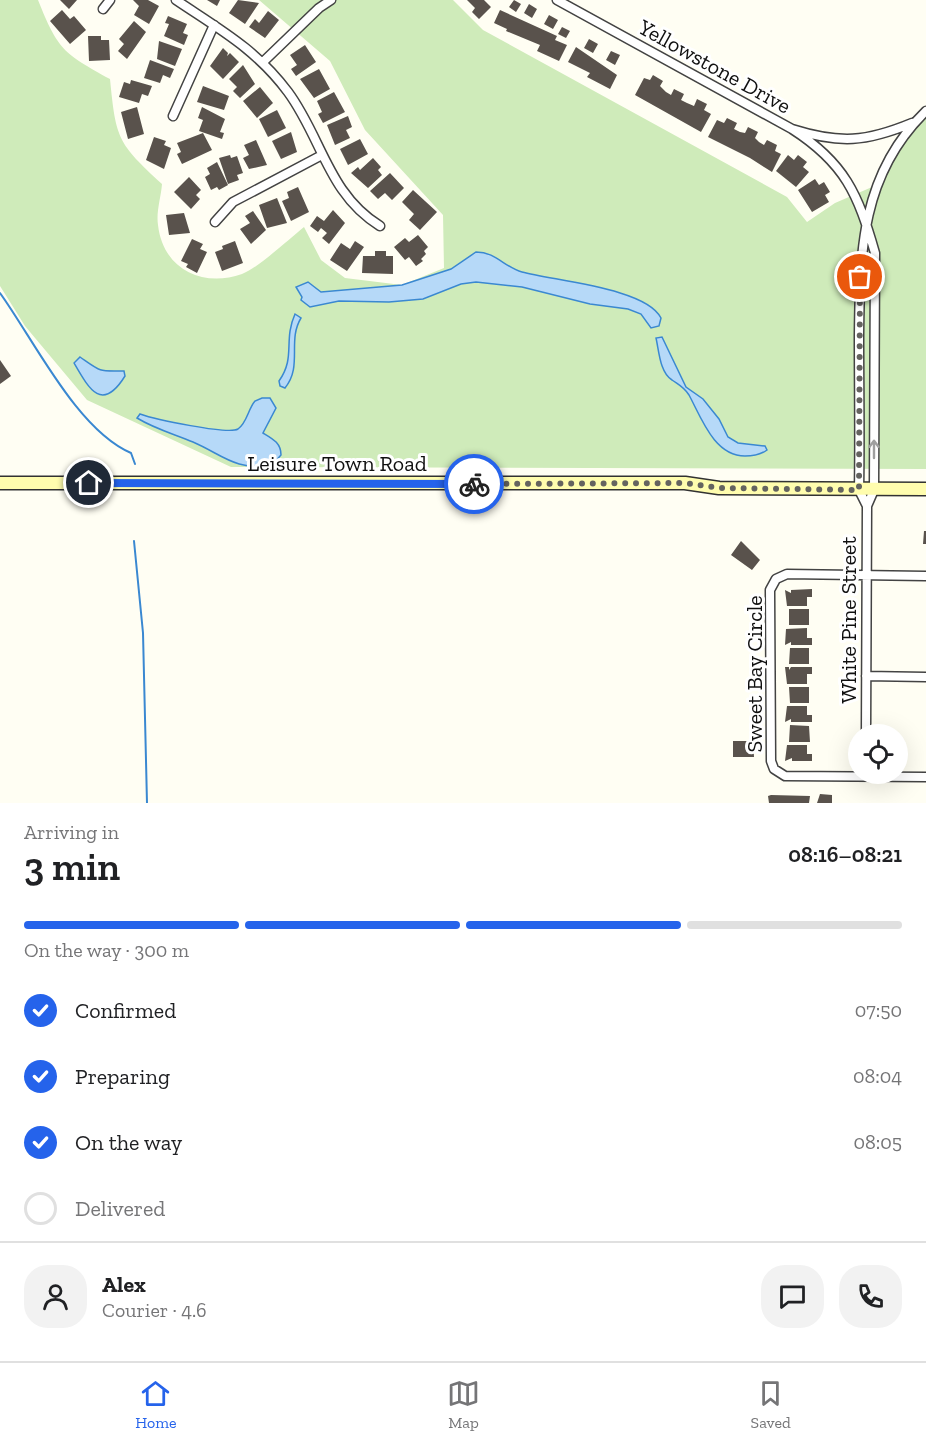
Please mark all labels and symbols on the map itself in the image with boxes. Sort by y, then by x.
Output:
street label: Yellowstone Drive [633,13,796,120]
pin [834,251,885,302]
one-way arrow [868,439,880,459]
street label: Leisure Town Road [247,450,427,477]
courier [444,454,504,514]
pin [63,457,114,508]
street label: White Pine Street [835,536,862,704]
street label: Sweet Bay Circle [741,595,768,753]

